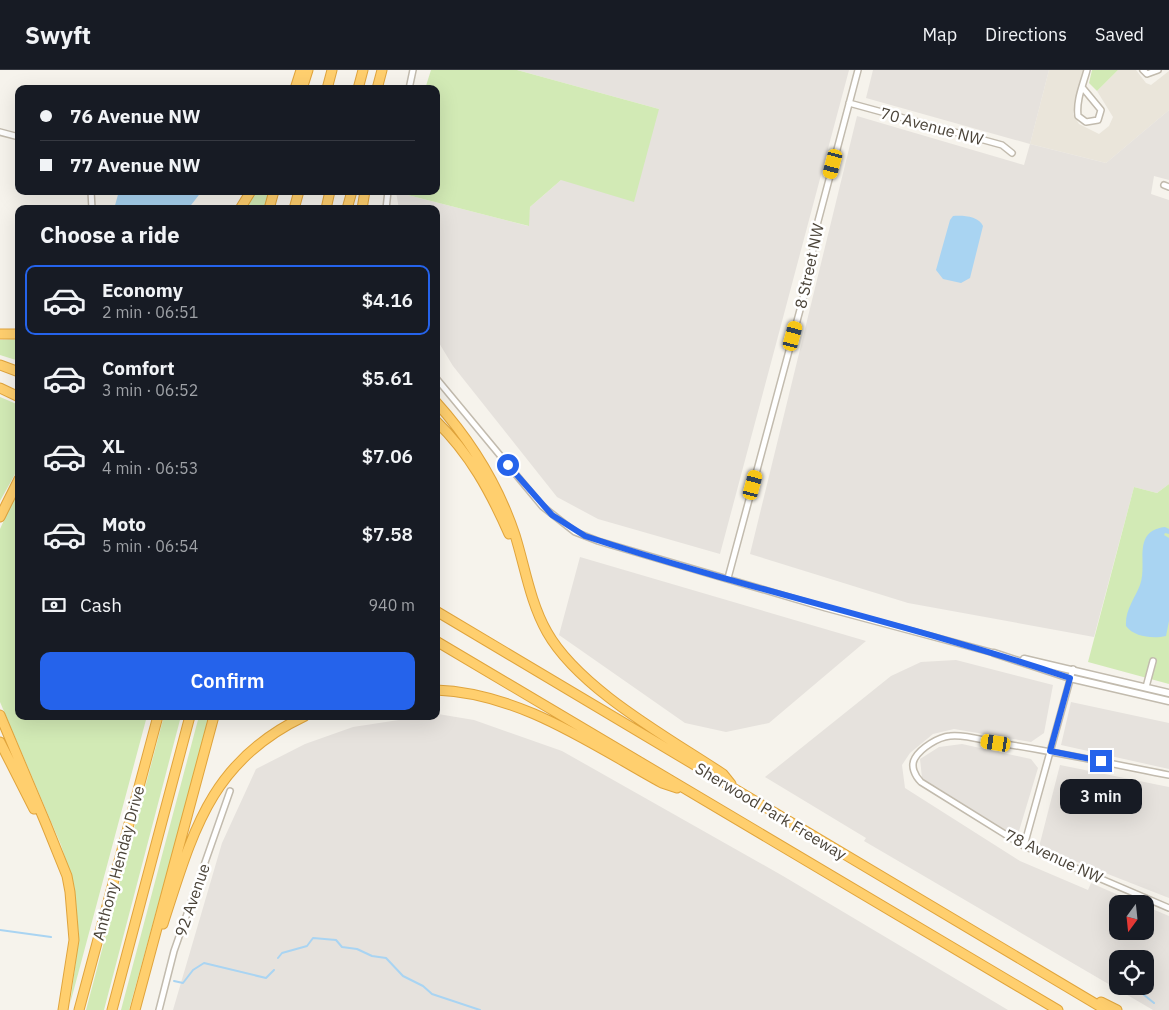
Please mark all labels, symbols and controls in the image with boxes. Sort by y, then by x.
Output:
text: Swyft [25,19,91,51]
text: Map [922,23,957,46]
text: Directions [985,23,1067,46]
text: Saved [1095,23,1144,46]
street label: 70 Avenue NW [878,103,986,149]
text: 76 Avenue NW [70,104,201,128]
car [821,148,844,180]
text: 77 Avenue NW [70,153,201,177]
text: Choose a ride [40,220,180,249]
street label: 8 Street NW [790,222,828,310]
icon: car [42,278,87,323]
text: Economy [102,278,183,302]
text: $4.16 [362,288,413,312]
text: 2 min · 06:51 [102,302,198,322]
car [781,320,804,352]
icon: car [42,356,87,401]
text: Comfort [102,356,175,380]
text: $5.61 [362,366,413,390]
text: 3 min · 06:52 [102,380,198,400]
icon: car [42,434,87,479]
text: XL [102,434,125,458]
text: $7.06 [362,444,413,468]
route start [497,454,519,476]
text: 4 min · 06:53 [102,458,198,478]
car [741,469,764,501]
icon: car [42,512,87,557]
text: Moto [102,512,146,536]
text: $7.58 [362,522,413,546]
text: 5 min · 06:54 [102,536,198,556]
icon: cash [40,591,68,619]
text: Cash [80,593,122,617]
text: 940 m [368,595,415,615]
button: Confirm [40,652,415,710]
car [980,733,1011,753]
route end [1090,750,1112,772]
street label: Sherwood Park Freeway [692,758,850,864]
callout: 3 min [1060,778,1142,814]
street label: Anthony Henday Drive [88,783,148,943]
text: 3 min [1080,786,1122,806]
street label: 78 Avenue NW [1002,825,1106,887]
street label: 92 Avenue [170,860,214,939]
north arrow [1109,895,1154,940]
map controls [1109,895,1154,995]
button: locate [1109,950,1154,995]

